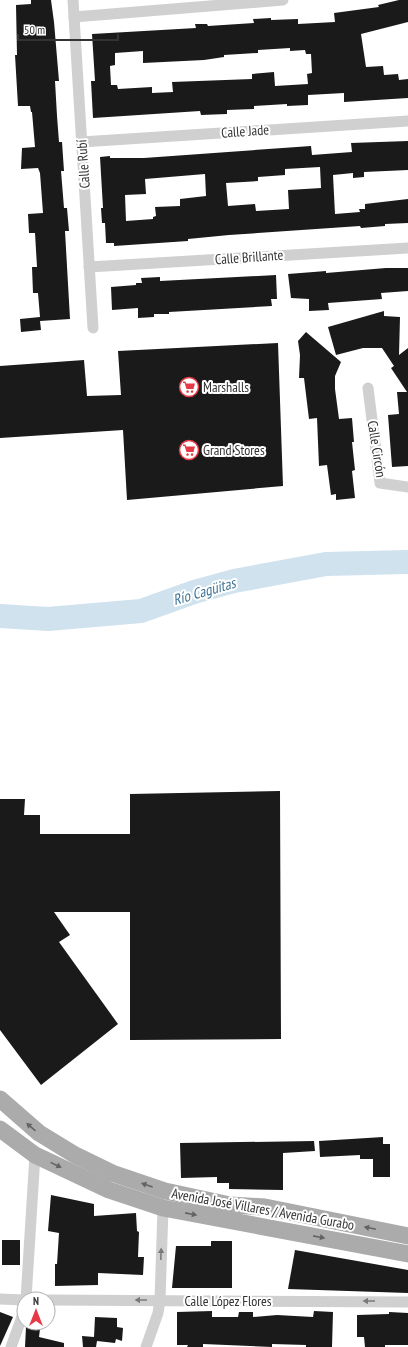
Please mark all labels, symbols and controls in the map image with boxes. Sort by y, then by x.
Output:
scale bar [18,16,118,42]
text: 50 m [24,22,45,37]
street label: Calle Jade [220,120,270,142]
street label: Calle Rubí [72,139,94,189]
street label: Calle Brillante [214,246,284,268]
supermarket icon: Marshalls [178,376,200,398]
place label: Marshalls [203,378,249,396]
street label: Calle Circón [364,419,390,479]
supermarket icon: Grand Stores [178,439,200,461]
place label: Grand Stores [203,441,265,459]
water label: Río Cagüitas [171,572,239,609]
one-way arrow [26,1122,37,1131]
one-way arrow [51,1162,62,1168]
one-way arrow [140,1182,152,1188]
street label: Avenida José Villares / Avenida Gurabo [170,1184,356,1234]
one-way arrow [185,1211,197,1217]
one-way arrow [364,1225,376,1231]
one-way arrow [313,1235,325,1241]
one-way arrow [158,1248,165,1260]
north arrow [16,1291,56,1331]
street label: Calle López Flores [184,1292,272,1310]
text: N [33,1294,39,1308]
one-way arrow [134,1297,147,1303]
one-way arrow [362,1298,375,1304]

